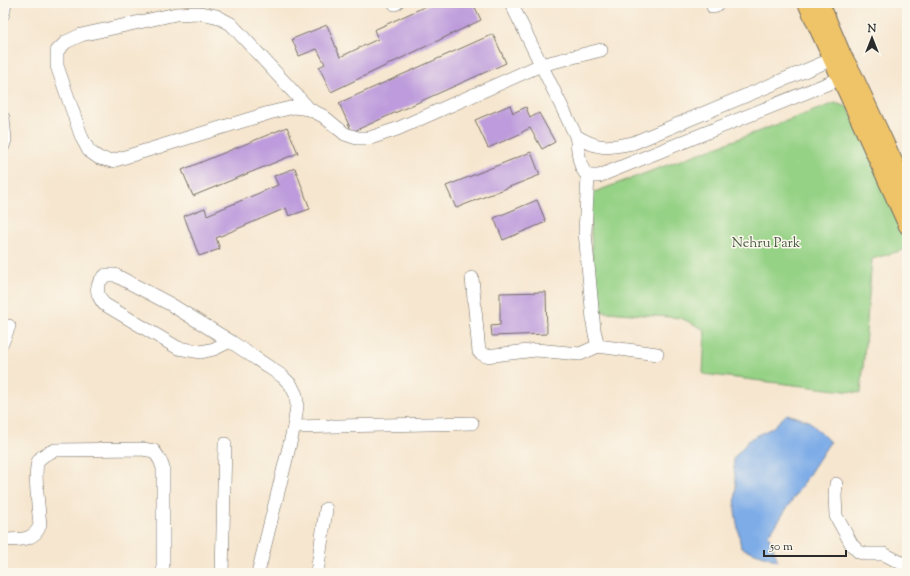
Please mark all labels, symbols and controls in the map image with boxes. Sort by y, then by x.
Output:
north arrow [852,18,892,58]
text: N [867,21,877,37]
park label: Nehru Park [732,234,801,254]
scale bar [764,532,846,558]
text: 50 m [769,538,793,556]

